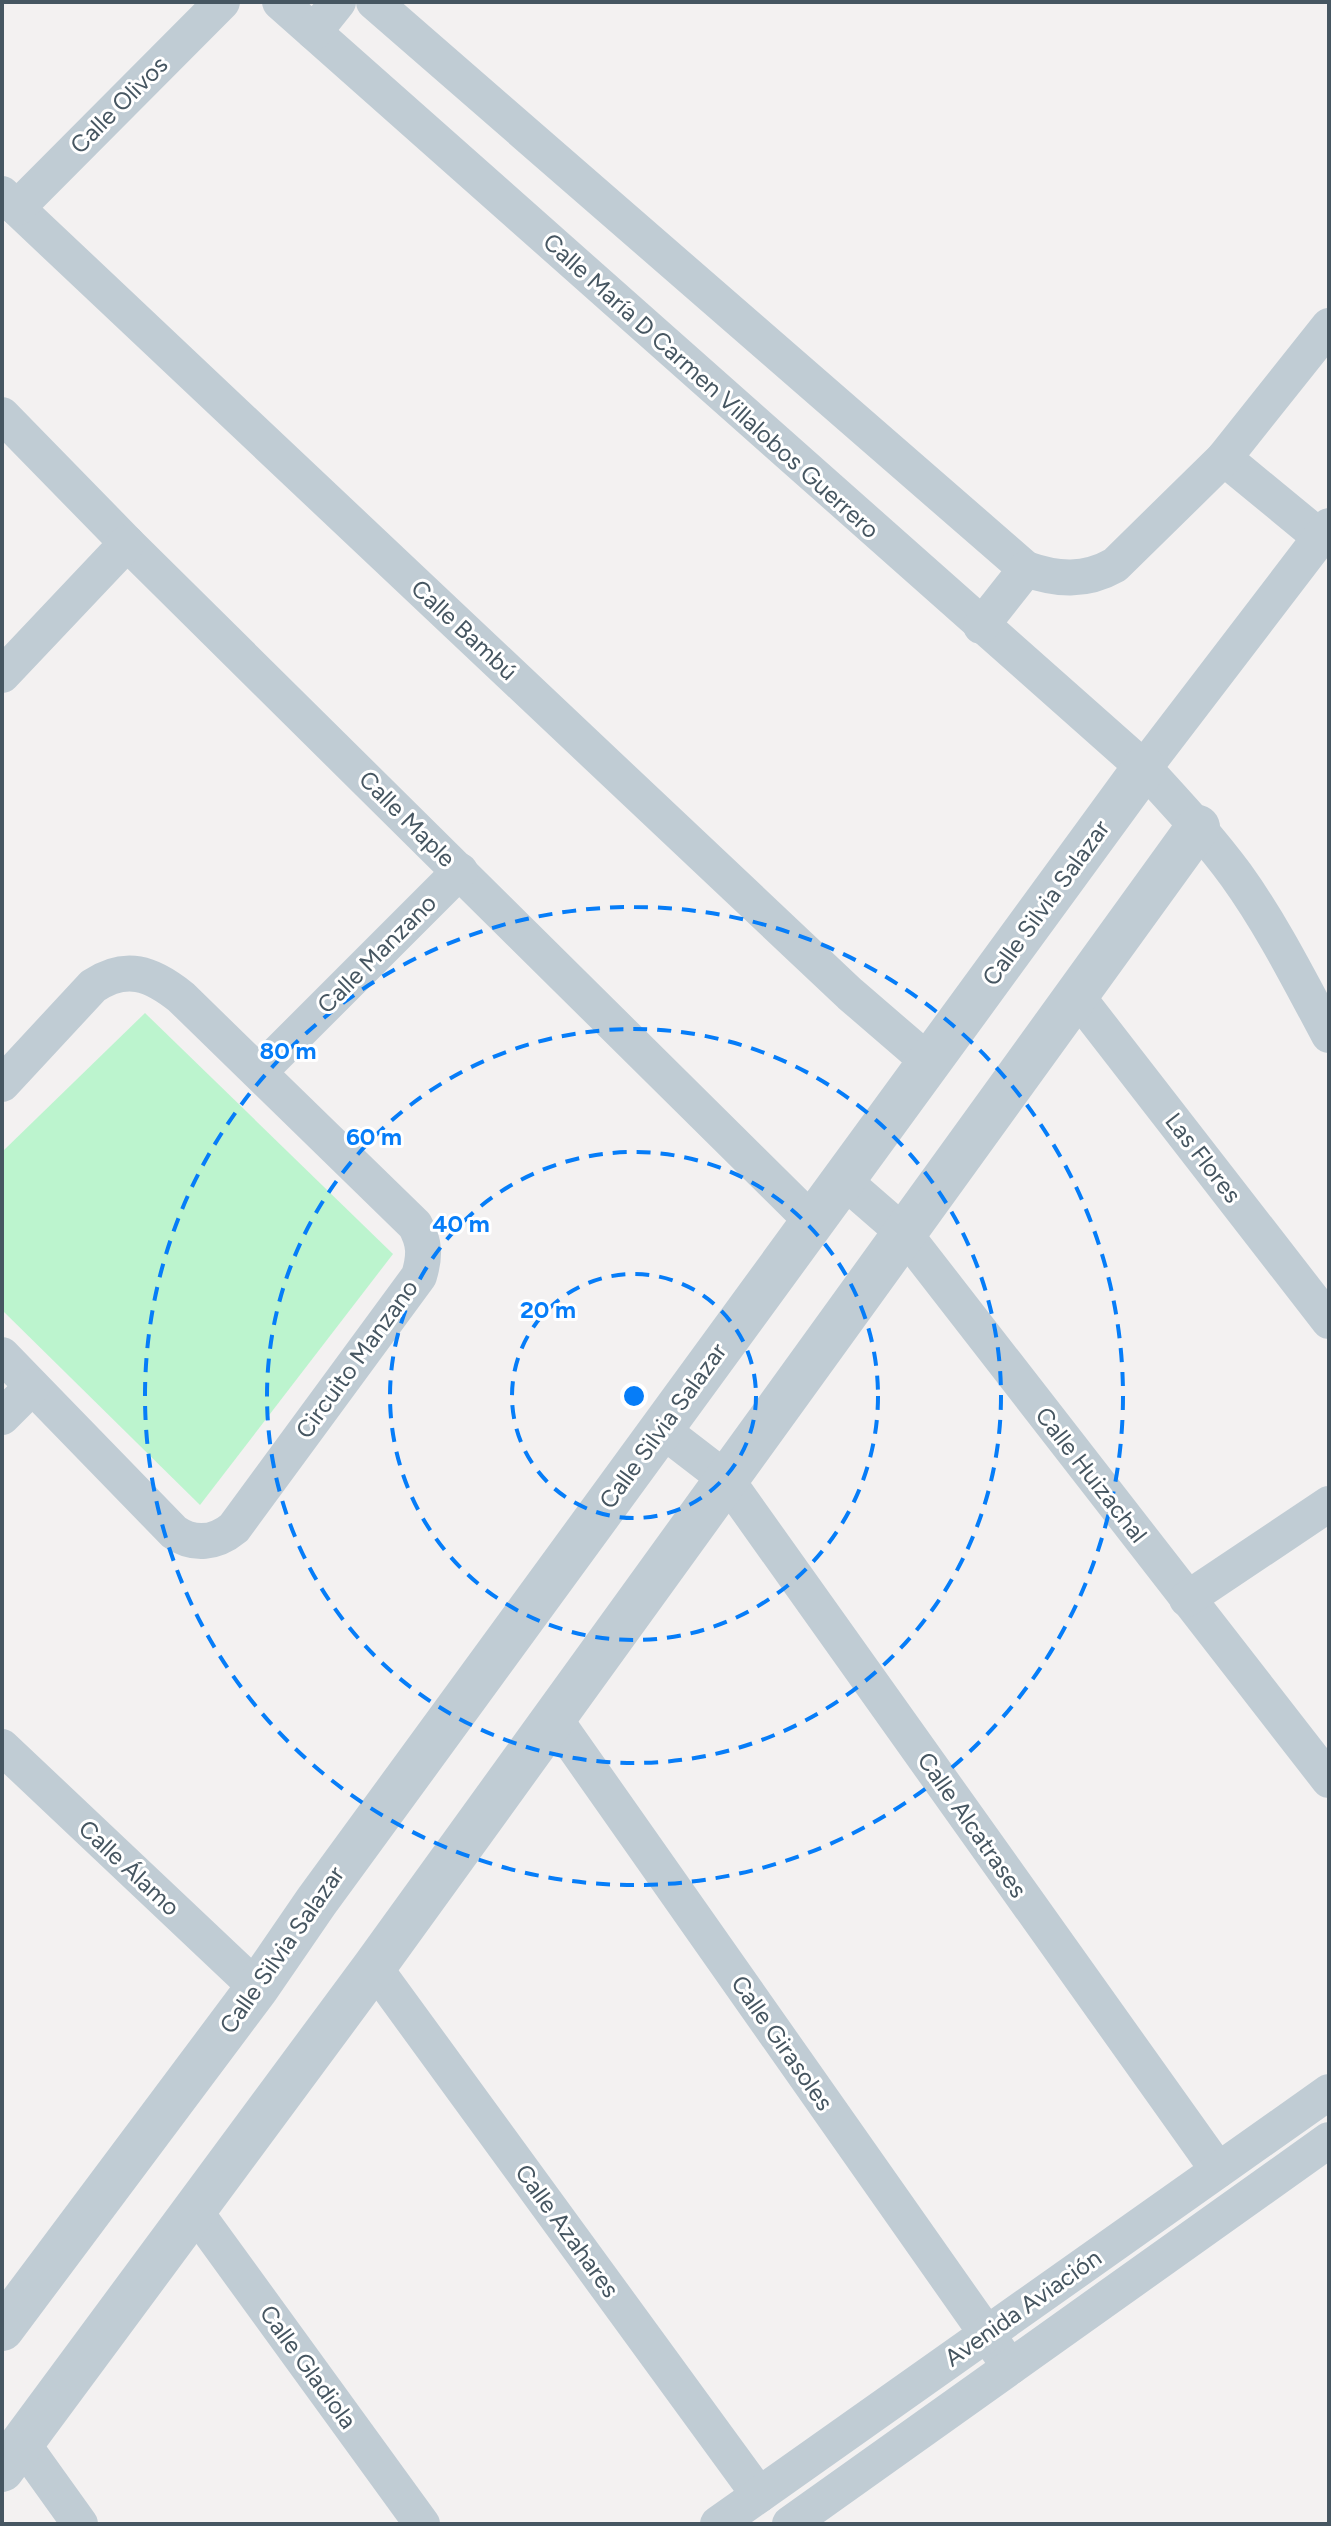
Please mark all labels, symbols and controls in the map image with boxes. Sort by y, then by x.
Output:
street label: Calle Olivos [64,50,173,159]
street label: Calle María D Carmen Villalobos Guerrero [537,227,885,544]
street label: Calle Bambú [405,573,523,686]
street label: Calle Maple [353,764,462,873]
street label: Calle Silvia Salazar [976,814,1115,991]
street label: Calle Manzano [311,888,442,1019]
text: 80 m [260,1036,316,1065]
street label: Las Flores [1159,1107,1248,1209]
text: 60 m [346,1122,402,1151]
text: 40 m [432,1209,490,1238]
street label: Circuito Manzano [289,1274,424,1444]
text: 20 m [520,1295,576,1324]
street label: Calle Silvia Salazar [593,1337,732,1514]
centre of rings [620,1382,648,1410]
street label: Calle Huizachal [1029,1401,1153,1548]
street label: Calle Alcatrases [912,1746,1033,1903]
street label: Calle Álamo [73,1814,186,1922]
street label: Calle Silvia Salazar [213,1860,350,2039]
street label: Calle Girasoles [725,1970,840,2116]
street label: Calle Azahares [509,2158,625,2303]
street label: Avenida Aviación [939,2243,1107,2372]
street label: Calle Gladiola [254,2299,363,2434]

